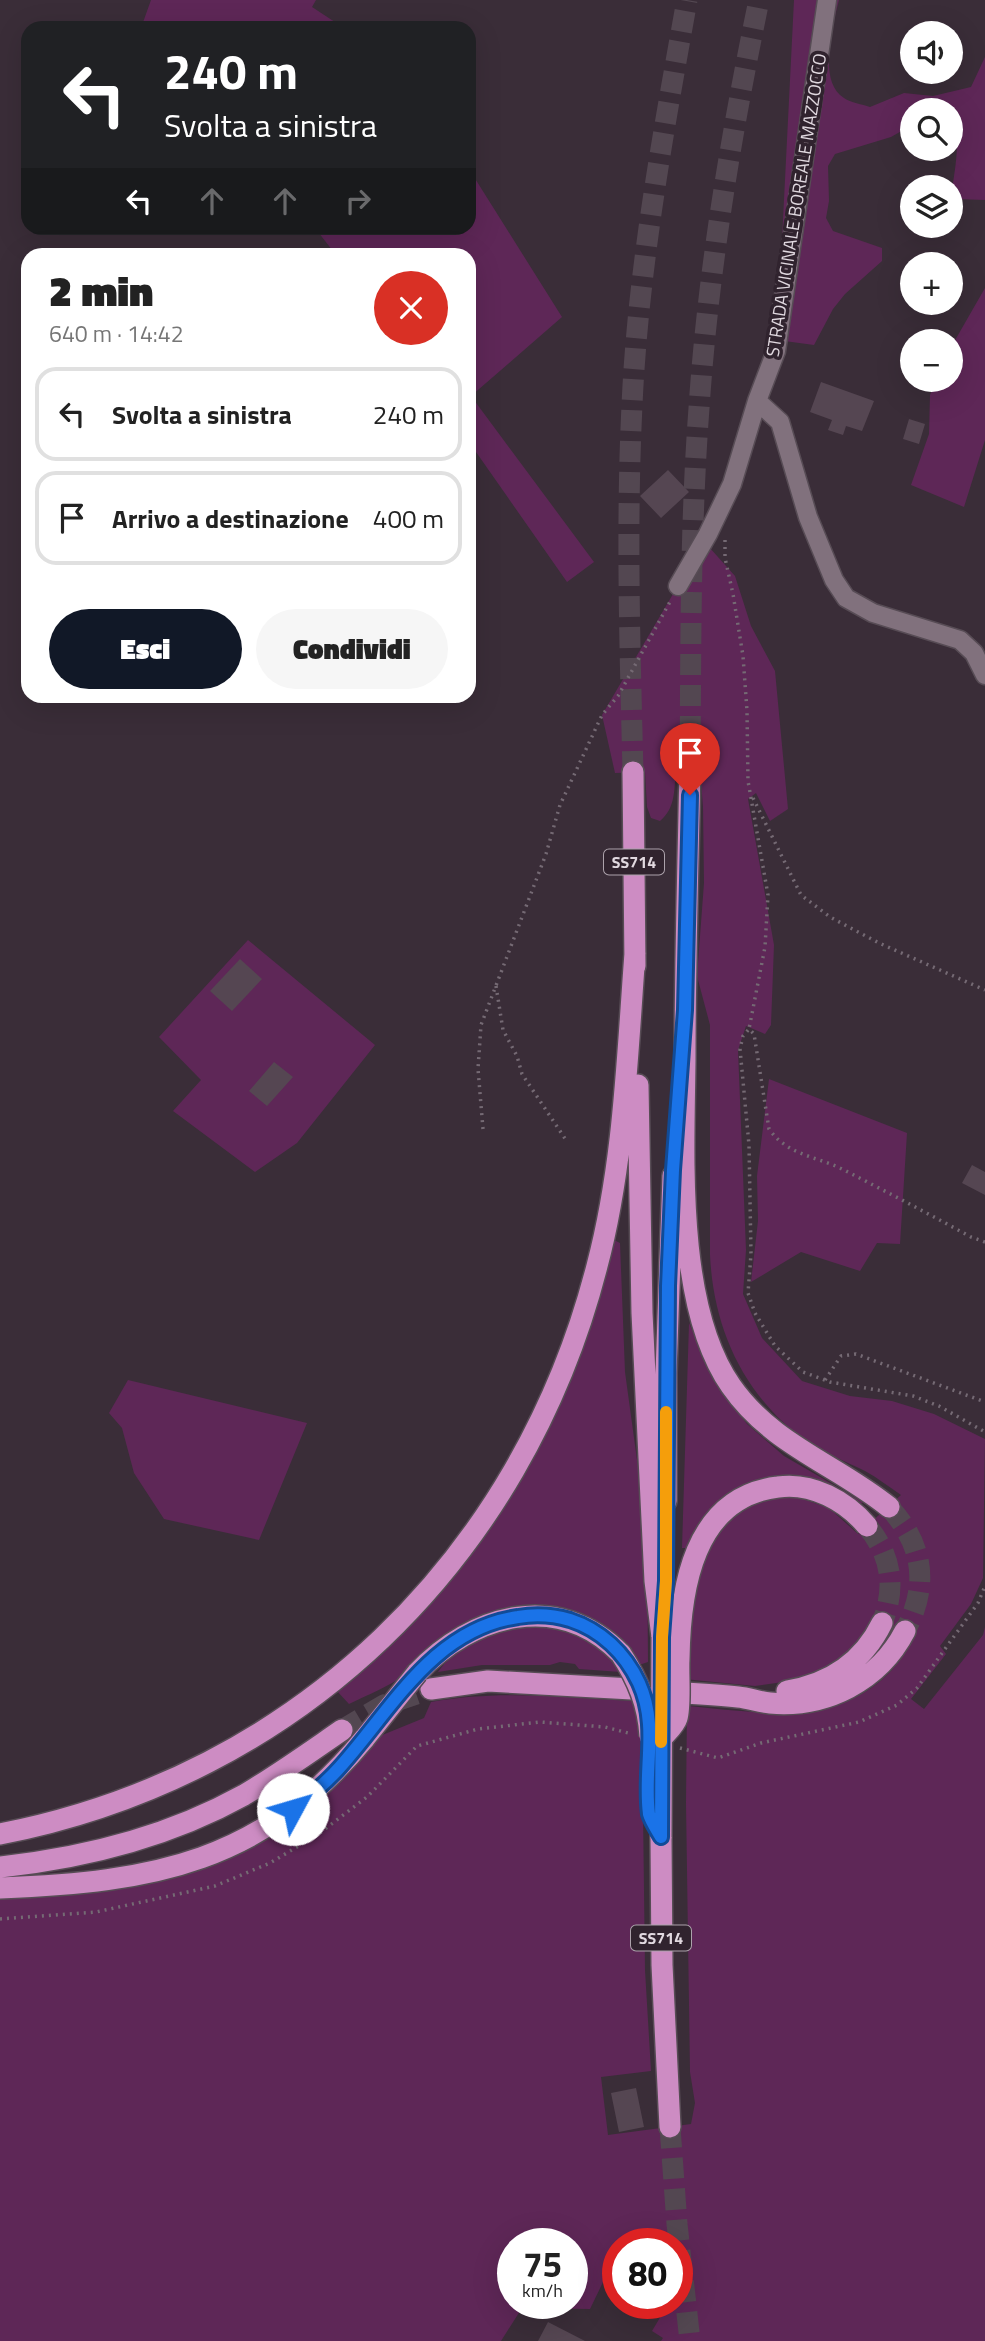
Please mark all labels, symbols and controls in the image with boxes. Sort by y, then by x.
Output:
map controls [900,21,963,392]
button: sound [900,21,963,84]
text: 240 m [164,33,298,108]
icon: left [49,49,140,140]
street label: STRADA VICINALE BOREALE MAZZOCCO [759,51,833,359]
button: search [900,98,963,161]
text: Svolta a sinistra [164,101,377,149]
button: layers [900,175,963,238]
icon: left [120,182,158,220]
icon: ahead [193,182,231,220]
icon: ahead [266,182,304,220]
icon: right [339,182,377,220]
button: + [900,252,963,315]
text: 2 min [49,258,153,322]
button: close [374,271,448,345]
text: 640 m · 14:42 [49,316,184,351]
button: − [900,329,963,392]
icon: left [53,395,91,433]
text: Svolta a sinistra [112,395,292,434]
text: 240 m [373,395,444,434]
icon: arrive [53,499,91,537]
text: Arrivo a destinazione [112,499,349,538]
text: 400 m [373,499,444,538]
button: Esci [49,609,242,689]
button: Condividi [256,609,448,689]
pin [660,723,720,795]
icon: arrive [671,734,709,772]
road number: SS714 [604,849,664,874]
position arrow [256,1772,330,1846]
road number: SS714 [631,1926,691,1950]
speed limit sign: 80 [602,2228,693,2319]
text: 75 [523,2237,562,2291]
text: km/h [522,2277,563,2304]

